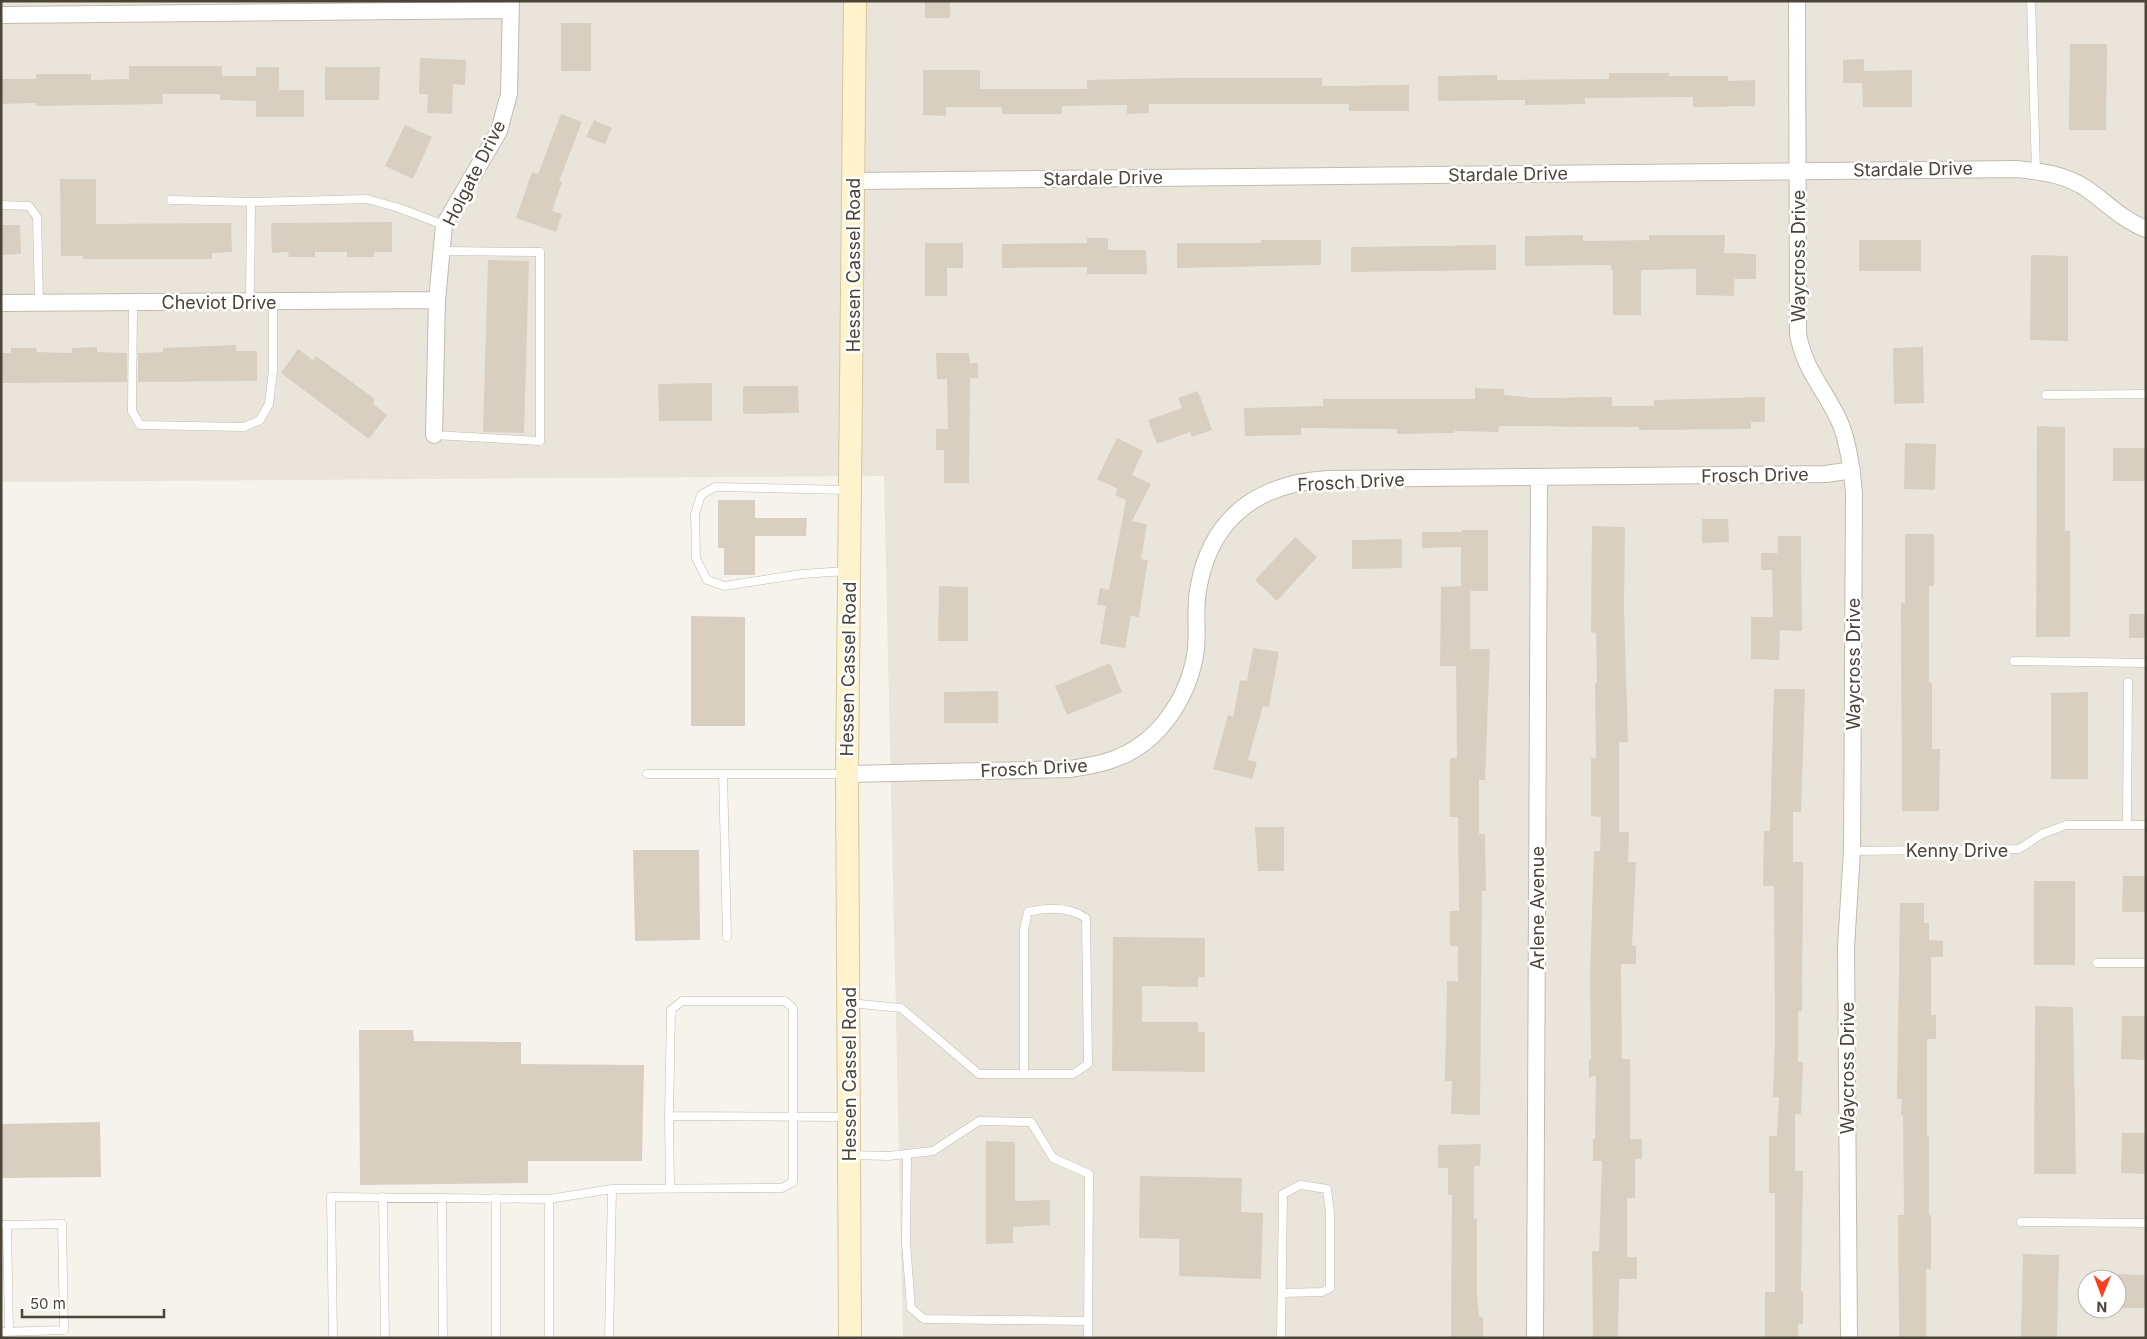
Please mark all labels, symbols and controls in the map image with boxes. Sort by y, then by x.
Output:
street label: Holgate Drive [438,117,510,229]
street label: Stardale Drive [1853,157,1973,181]
street label: Stardale Drive [1448,162,1568,186]
street label: Stardale Drive [1043,166,1163,190]
street label: Hessen Cassel Road [843,178,864,352]
street label: Waycross Drive [1788,190,1809,322]
street label: Cheviot Drive [162,292,276,313]
street label: Frosch Drive [1701,464,1809,486]
street label: Frosch Drive [1297,469,1405,495]
street label: Hessen Cassel Road [836,582,860,756]
street label: Waycross Drive [1843,598,1864,730]
street label: Frosch Drive [980,755,1088,781]
street label: Kenny Drive [1906,840,2008,861]
street label: Arlene Avenue [1527,846,1548,970]
street label: Hessen Cassel Road [839,987,860,1161]
street label: Waycross Drive [1837,1002,1858,1134]
north arrow [2077,1269,2127,1319]
scale bar [22,1286,165,1318]
text: 50 m [30,1294,66,1313]
text: N [2096,1299,2107,1316]

